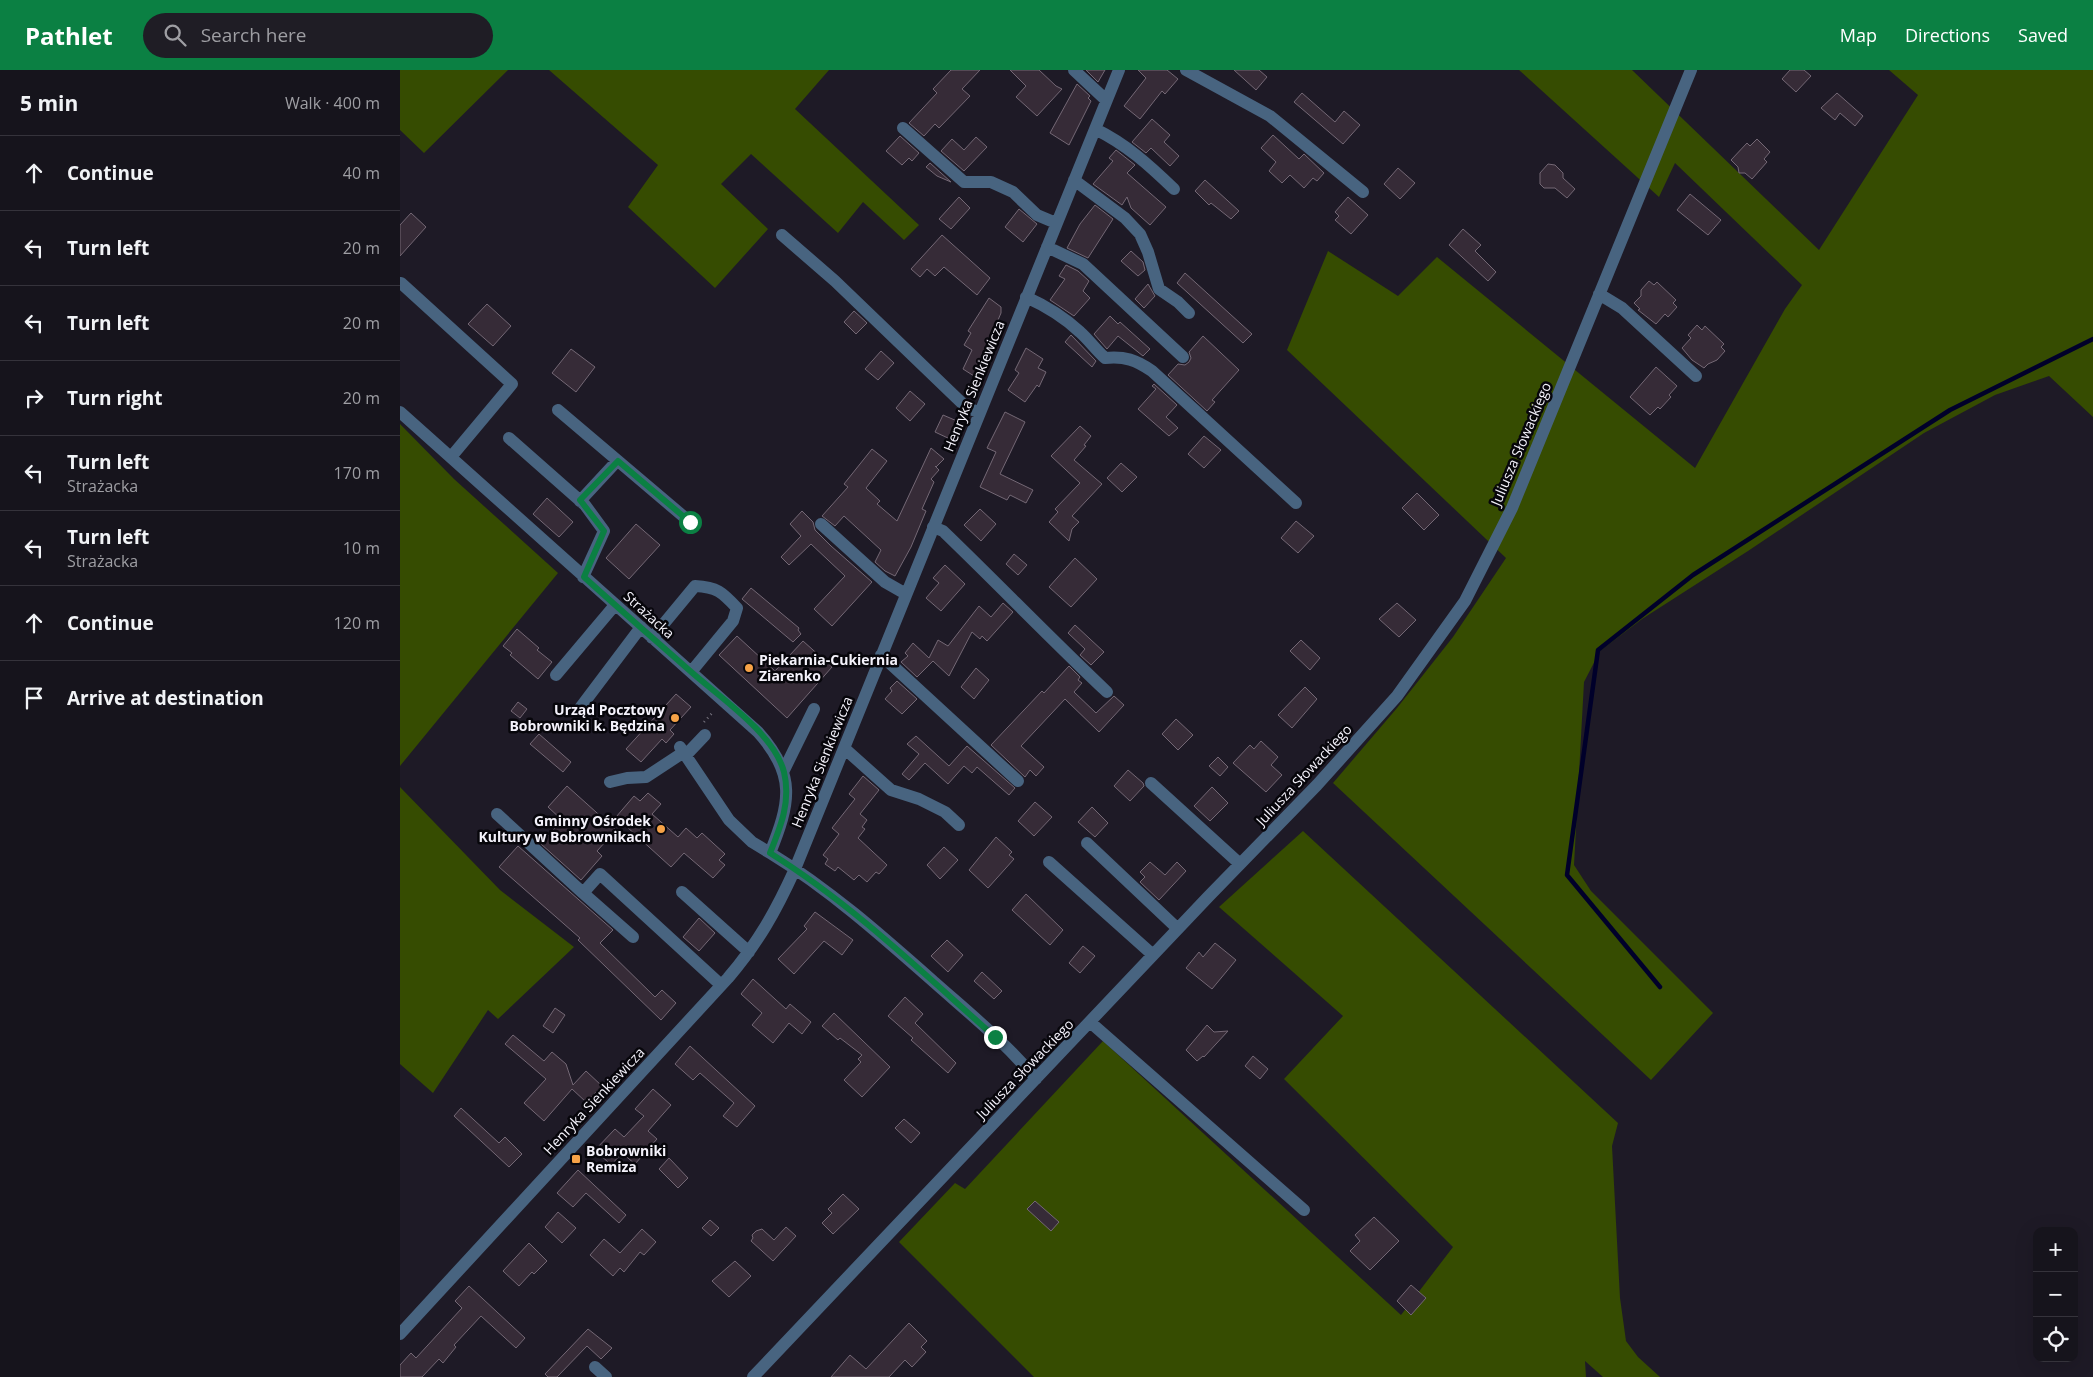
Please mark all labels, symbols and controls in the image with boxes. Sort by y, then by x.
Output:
search box [143,13,493,58]
text: Pathlet [25,19,113,52]
icon: search [161,21,189,49]
text: Search here [201,22,307,48]
text: Map [1840,23,1877,47]
text: Directions [1905,23,1990,47]
text: Saved [2018,23,2068,47]
text: 5 min [20,89,78,117]
text: Walk · 400 m [285,92,380,114]
icon: ahead [20,159,48,187]
text: Continue [67,160,154,186]
text: 40 m [343,162,380,184]
icon: left [20,234,48,262]
text: Turn left [67,235,149,261]
text: 20 m [343,237,380,259]
icon: left [20,309,48,337]
text: Turn left [67,310,149,336]
text: 20 m [343,312,380,334]
street label: Henryka Sienkiewicza [938,317,1009,454]
street label: Juliusza Słowackiego [1485,379,1555,510]
icon: right [20,384,48,412]
text: Turn right [67,385,162,411]
text: 20 m [343,387,380,409]
text: Turn left [67,449,149,475]
icon: left [20,459,48,487]
text: 170 m [334,462,380,484]
text: Strażacka [67,475,138,497]
route start [679,511,702,534]
text: Turn left [67,524,149,550]
icon: left [20,534,48,562]
text: 10 m [343,537,380,559]
text: Strażacka [67,550,138,572]
street label: Strażacka [620,587,679,643]
icon: ahead [20,609,48,637]
text: Continue [67,610,154,636]
text: 120 m [334,612,380,634]
place label: Piekarnia-Cukiernia Ziarenko [759,650,898,685]
marker: Piekarnia-Cukiernia Ziarenko [743,662,755,674]
icon: arrive [20,684,48,712]
text: Arrive at destination [67,685,264,711]
street label: Henryka Sienkiewicza [786,693,857,830]
place label: Urząd Pocztowy Bobrowniki k. Będzina [509,700,665,735]
marker: Urząd Pocztowy Bobrowniki k. Będzina [669,712,681,724]
street label: Juliusza Słowackiego [1250,720,1356,831]
place label: Gminny Ośrodek Kultury w Bobrownikach [478,811,651,846]
marker: Gminny Ośrodek Kultury w Bobrownikach [655,823,667,835]
street label: Juliusza Słowackiego [970,1014,1077,1124]
route end [984,1026,1007,1049]
street label: Henryka Sienkiewicza [539,1043,648,1158]
place label: Bobrowniki Remiza [586,1141,666,1176]
marker: Bobrowniki Remiza [570,1153,582,1165]
map controls [2033,1227,2078,1362]
button: + [2033,1227,2078,1272]
button: − [2033,1272,2078,1317]
button: locate [2033,1317,2078,1362]

